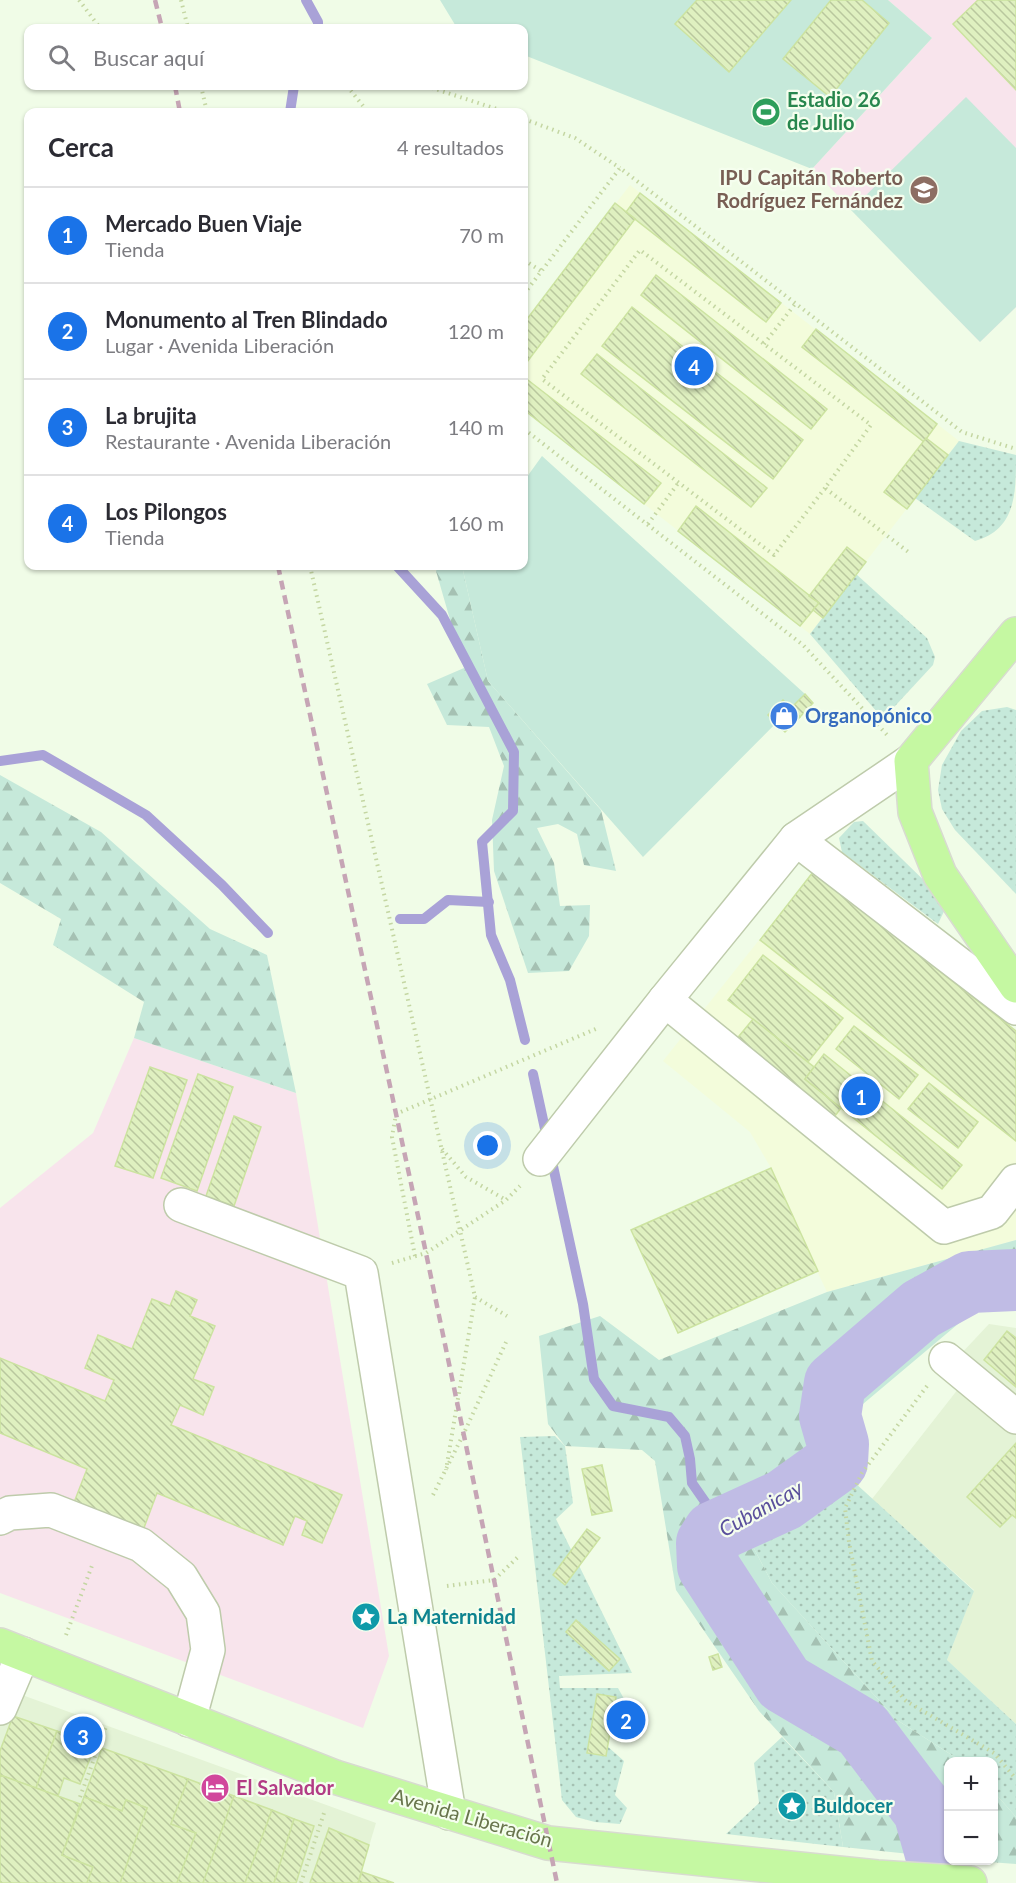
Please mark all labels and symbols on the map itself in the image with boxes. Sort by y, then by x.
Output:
place label: Estadio 26 de Julio [787,87,881,134]
sports icon: Estadio 26 de Julio [750,96,782,128]
place label: IPU Capitán Roberto Rodríguez Fernández [716,165,903,212]
school or university icon: IPU Capitán Roberto Rodríguez Fernández [908,174,940,206]
pin: 4 [674,344,714,388]
shop icon: Organopónico [768,700,800,732]
place label: Organopónico [805,703,932,727]
pin: 1 [842,1074,880,1118]
your location [473,1131,502,1160]
water label: Cubanicay [714,1474,807,1541]
place icon: La Maternidad [350,1601,382,1633]
place label: La Maternidad [387,1604,516,1628]
pin: 2 [606,1698,646,1742]
pin: 3 [64,1714,103,1758]
hotel icon: El Salvador [199,1772,231,1804]
place label: El Salvador [236,1775,335,1799]
street label: Avenida Liberación [389,1783,556,1851]
place icon: Buldocer [776,1790,808,1822]
place label: Buldocer [813,1793,893,1817]

